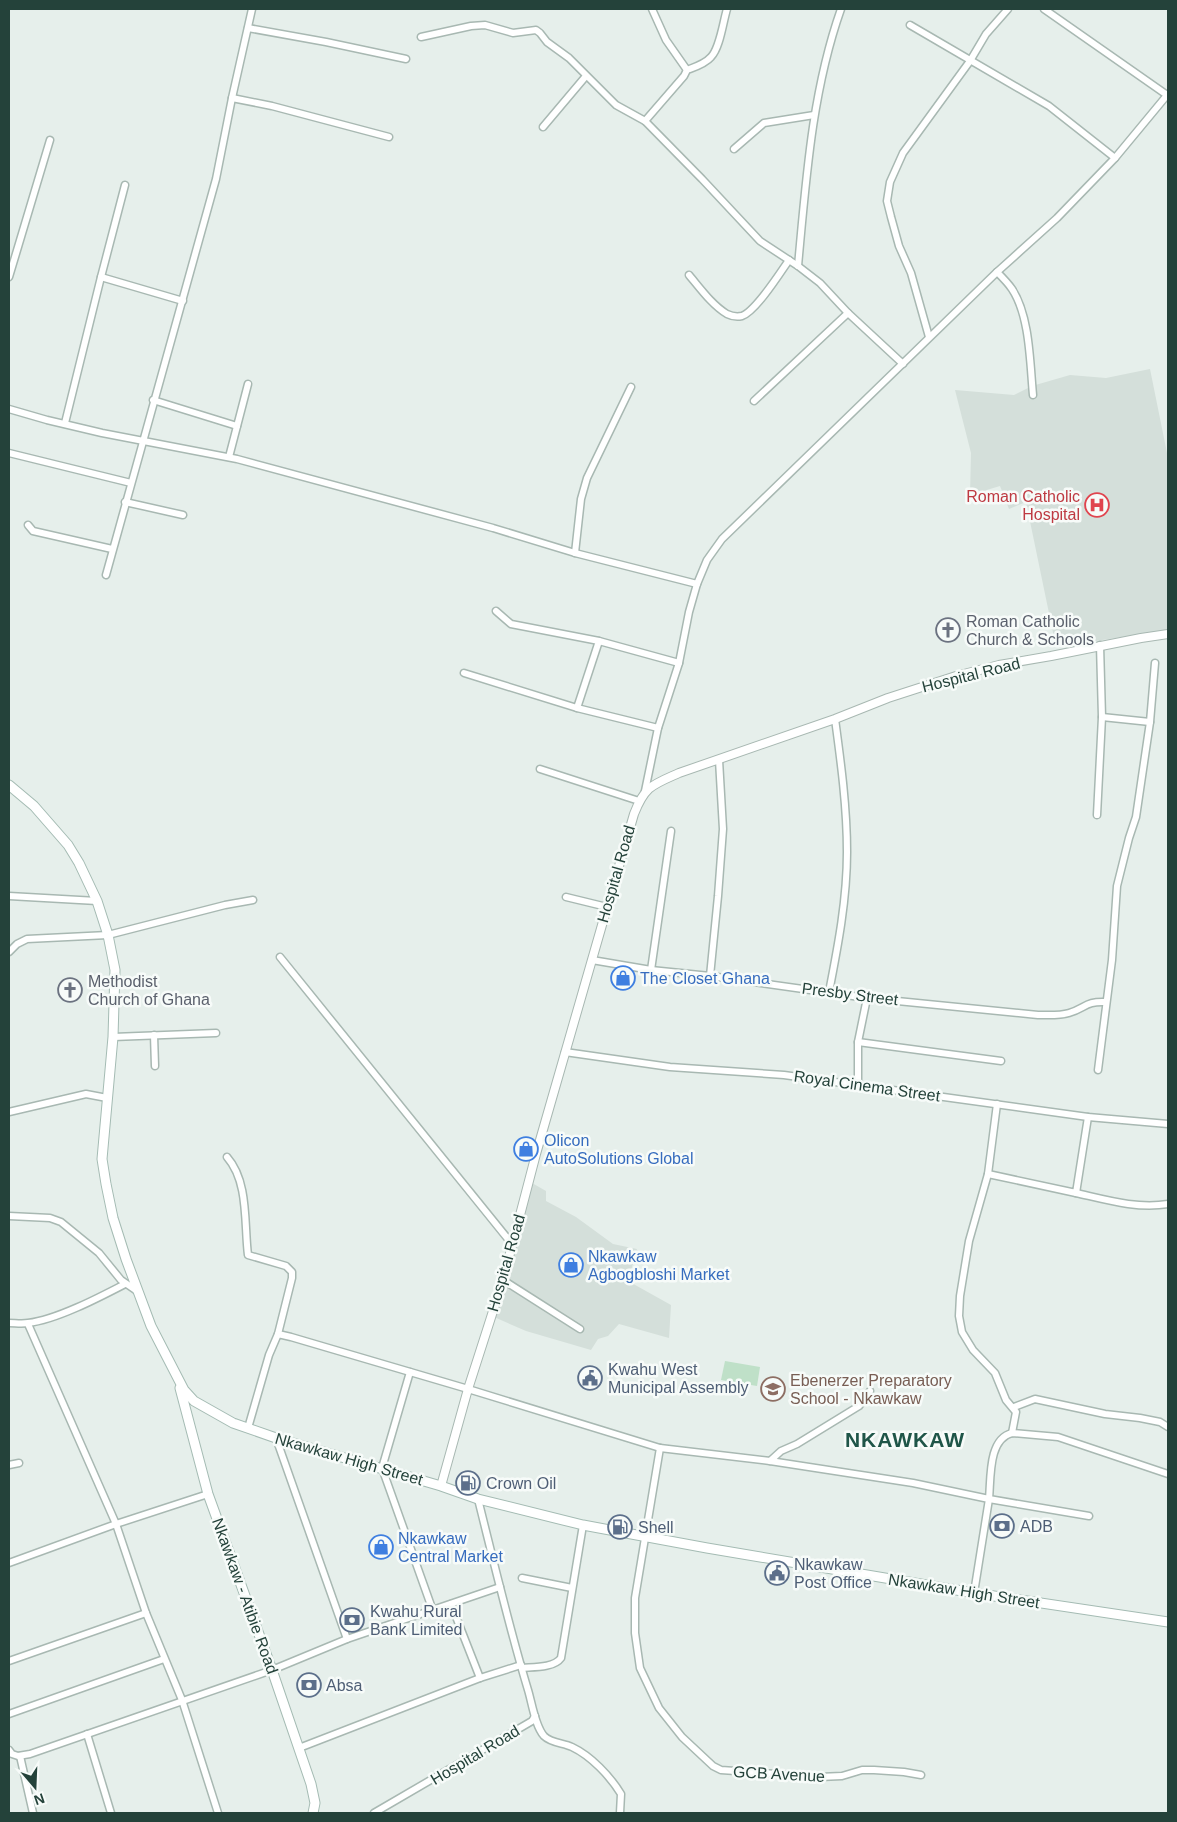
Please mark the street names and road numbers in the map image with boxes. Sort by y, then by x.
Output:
street label: Hospital Road [920,655,1022,695]
street label: Hospital Road [594,823,638,925]
street label: Presby Street [801,980,900,1008]
street label: Royal Cinema Street [793,1067,942,1105]
street label: Hospital Road [484,1212,528,1314]
street label: Nkawkaw High Street [273,1430,425,1488]
street label: Nkawkaw - Atibie Road [209,1516,281,1676]
street label: Nkawkaw High Street [887,1571,1041,1611]
street label: Hospital Road [428,1722,522,1788]
street label: GCB Avenue [733,1763,826,1785]

